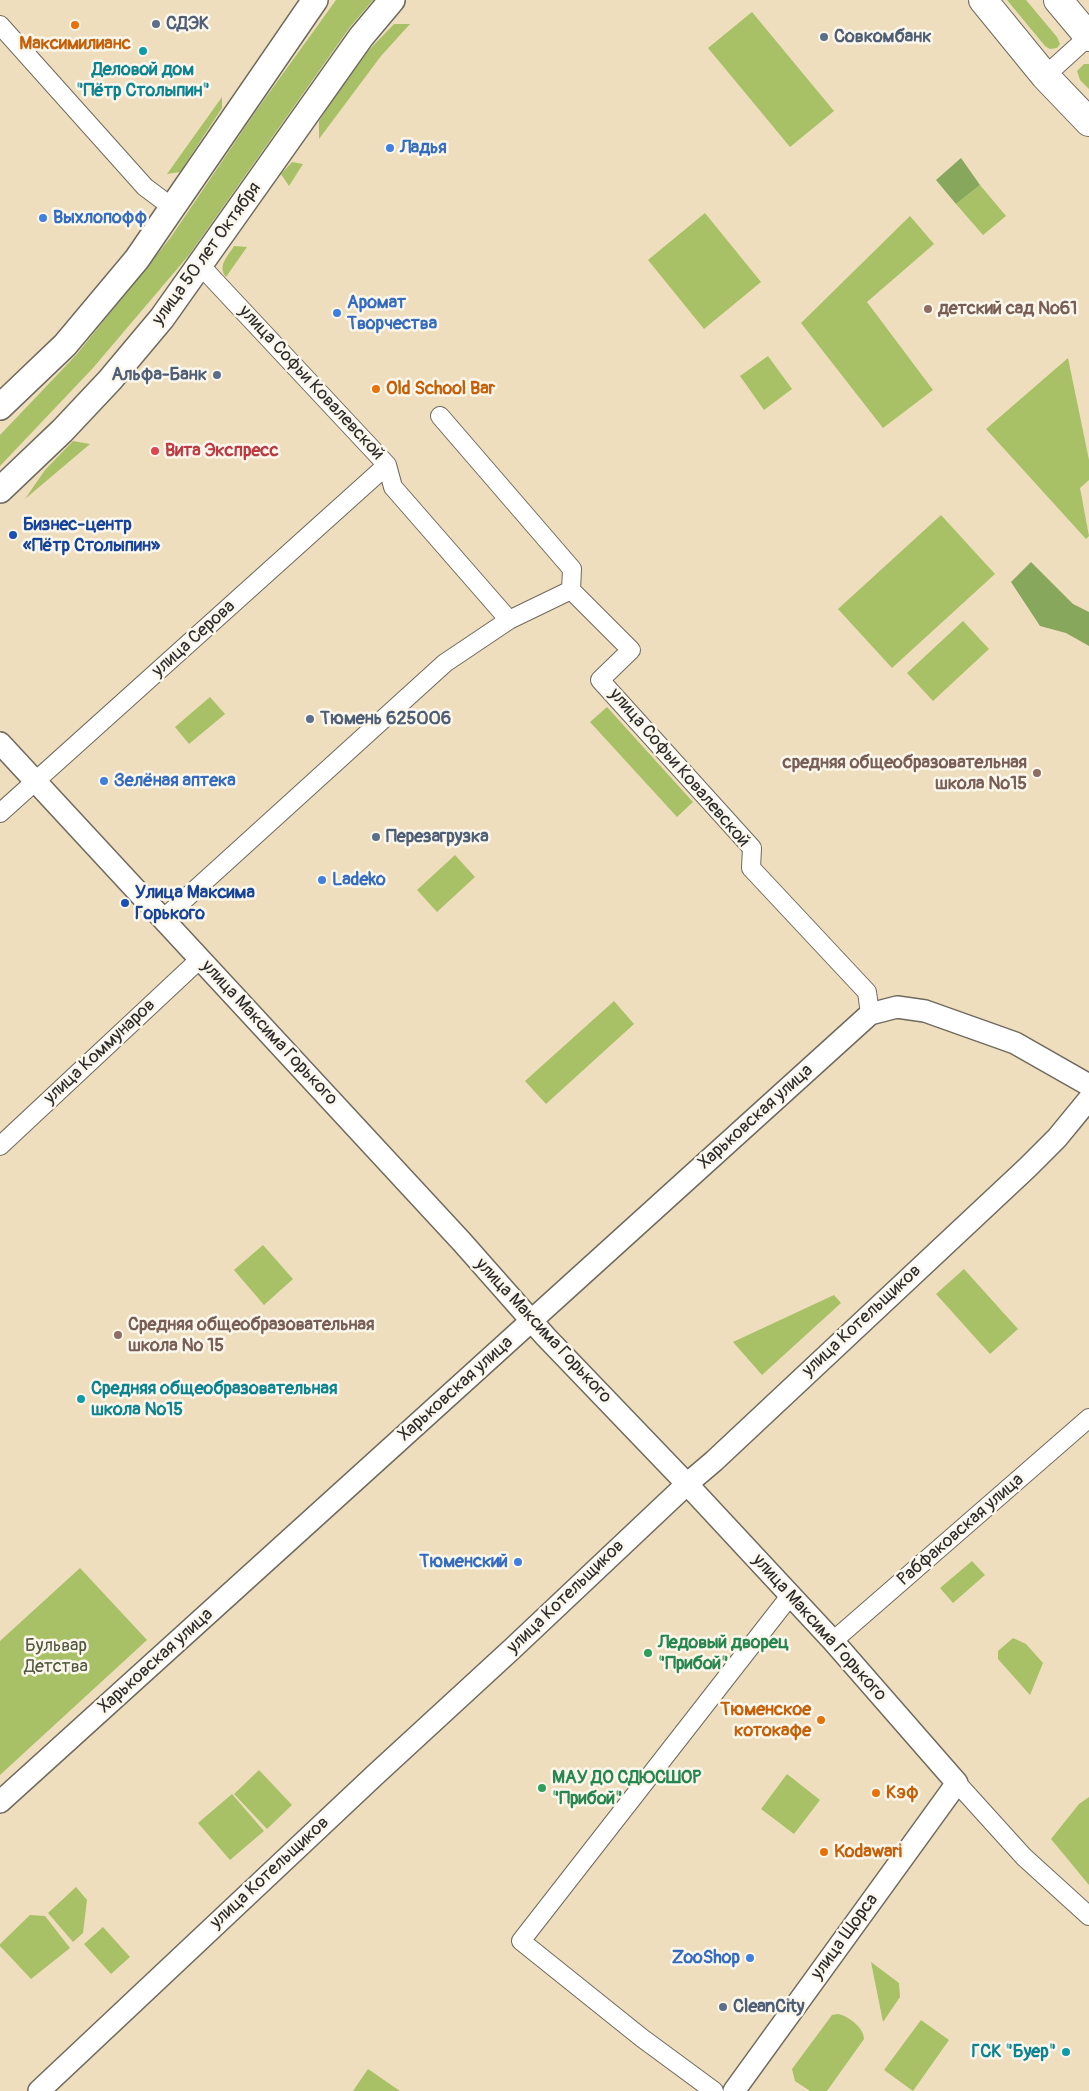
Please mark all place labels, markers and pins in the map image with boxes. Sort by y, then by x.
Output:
place label: СДЭК [166,13,209,35]
marker: СДЭК [150,18,162,30]
marker: Максимилианс [69,19,81,31]
place label: Совкомбанк [834,26,931,48]
marker: Совкомбанк [818,31,830,43]
place label: Максимилианс [19,33,131,55]
marker: Деловой дом "Пётр Столыпин" [137,45,149,57]
place label: Деловой дом "Пётр Столыпин" [76,59,210,102]
place label: Ладья [400,137,447,159]
marker: Ладья [384,142,396,154]
place label: Выхлопофф [53,207,147,229]
marker: Выхлопофф [37,212,49,224]
place label: Аромат Творчества [347,292,437,334]
place label: детский сад №61 [938,298,1077,320]
marker: детский сад №61 [922,303,934,315]
marker: Аромат Творчества [331,307,343,319]
place label: Альфа-Банк [111,364,207,386]
marker: Альфа-Банк [211,369,223,381]
place label: Old School Bar [386,378,495,400]
marker: Old School Bar [370,383,382,395]
place label: Вита Экспресс [165,440,279,462]
marker: Вита Экспресс [149,445,161,457]
place label: Бизнес-центр «Пётр Столыпин» [23,514,160,556]
marker: Бизнес-центр «Пётр Столыпин» [7,529,19,541]
place label: Тюмень 625006 [320,708,451,730]
marker: Тюмень 625006 [304,713,316,725]
place label: средняя общеобразовательная школа №15 [783,752,1027,794]
marker: средняя общеобразовательная школа №15 [1031,767,1043,779]
place label: Зелёная аптека [114,770,236,792]
marker: Зелёная аптека [98,775,110,787]
place label: Перезагрузка [386,826,489,848]
marker: Перезагрузка [370,831,382,843]
place label: Ladeko [332,869,386,891]
marker: Ladeko [316,874,328,886]
place label: Улица Максима Горького [135,882,255,924]
marker: Улица Максима Горького [119,897,131,909]
place label: Средняя общеобразовательная школа № 15 [128,1314,374,1356]
marker: Средняя общеобразовательная школа № 15 [112,1329,124,1341]
place label: Средняя общеобразовательная школа №15 [91,1378,337,1420]
marker: Средняя общеобразовательная школа №15 [75,1393,87,1405]
place label: Тюменский [419,1551,508,1573]
marker: Тюменский [512,1556,524,1568]
place label: Ледовый дворец "Прибой" [658,1632,789,1675]
marker: Ледовый дворец "Прибой" [642,1647,654,1659]
place label: Тюменское котокафе [720,1699,811,1742]
marker: Тюменское котокафе [815,1714,827,1726]
place label: МАУ ДО СДЮСШОР "Прибой" [552,1767,701,1810]
marker: МАУ ДО СДЮСШОР "Прибой" [536,1782,548,1794]
place label: Кэф [886,1782,919,1804]
marker: Кэф [870,1787,882,1799]
place label: Kodawari [834,1841,902,1863]
marker: Kodawari [818,1846,830,1858]
place label: ZooShop [672,1947,740,1969]
marker: ZooShop [744,1952,756,1964]
place label: CleanCity [733,1996,805,2018]
marker: CleanCity [717,2001,729,2013]
place label: ГСК "Буер" [972,2041,1056,2063]
marker: ГСК "Буер" [1060,2046,1072,2058]

